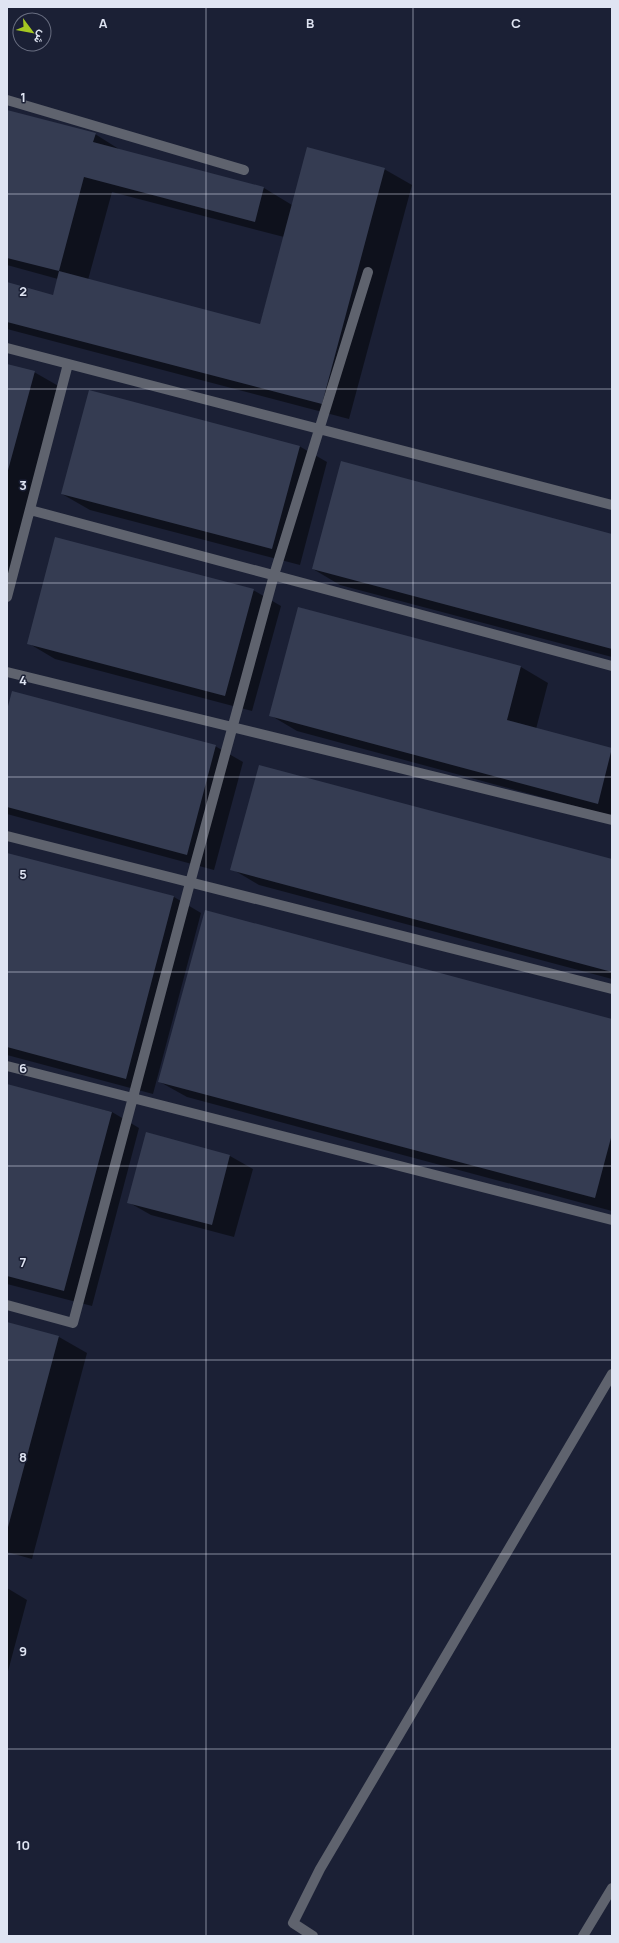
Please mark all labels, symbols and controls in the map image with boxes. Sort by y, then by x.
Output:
north arrow [12,12,52,52]
text: A [99,14,108,32]
text: B [306,14,314,32]
text: C [511,14,521,32]
text: ش [31,28,51,47]
text: 1 [20,88,26,106]
text: 2 [19,282,27,300]
text: 3 [19,476,27,494]
text: 4 [19,671,27,689]
text: 5 [19,865,27,883]
text: 6 [19,1059,27,1077]
text: 7 [20,1253,27,1271]
text: 8 [19,1448,27,1466]
text: 9 [19,1642,27,1660]
text: 10 [16,1836,30,1854]

